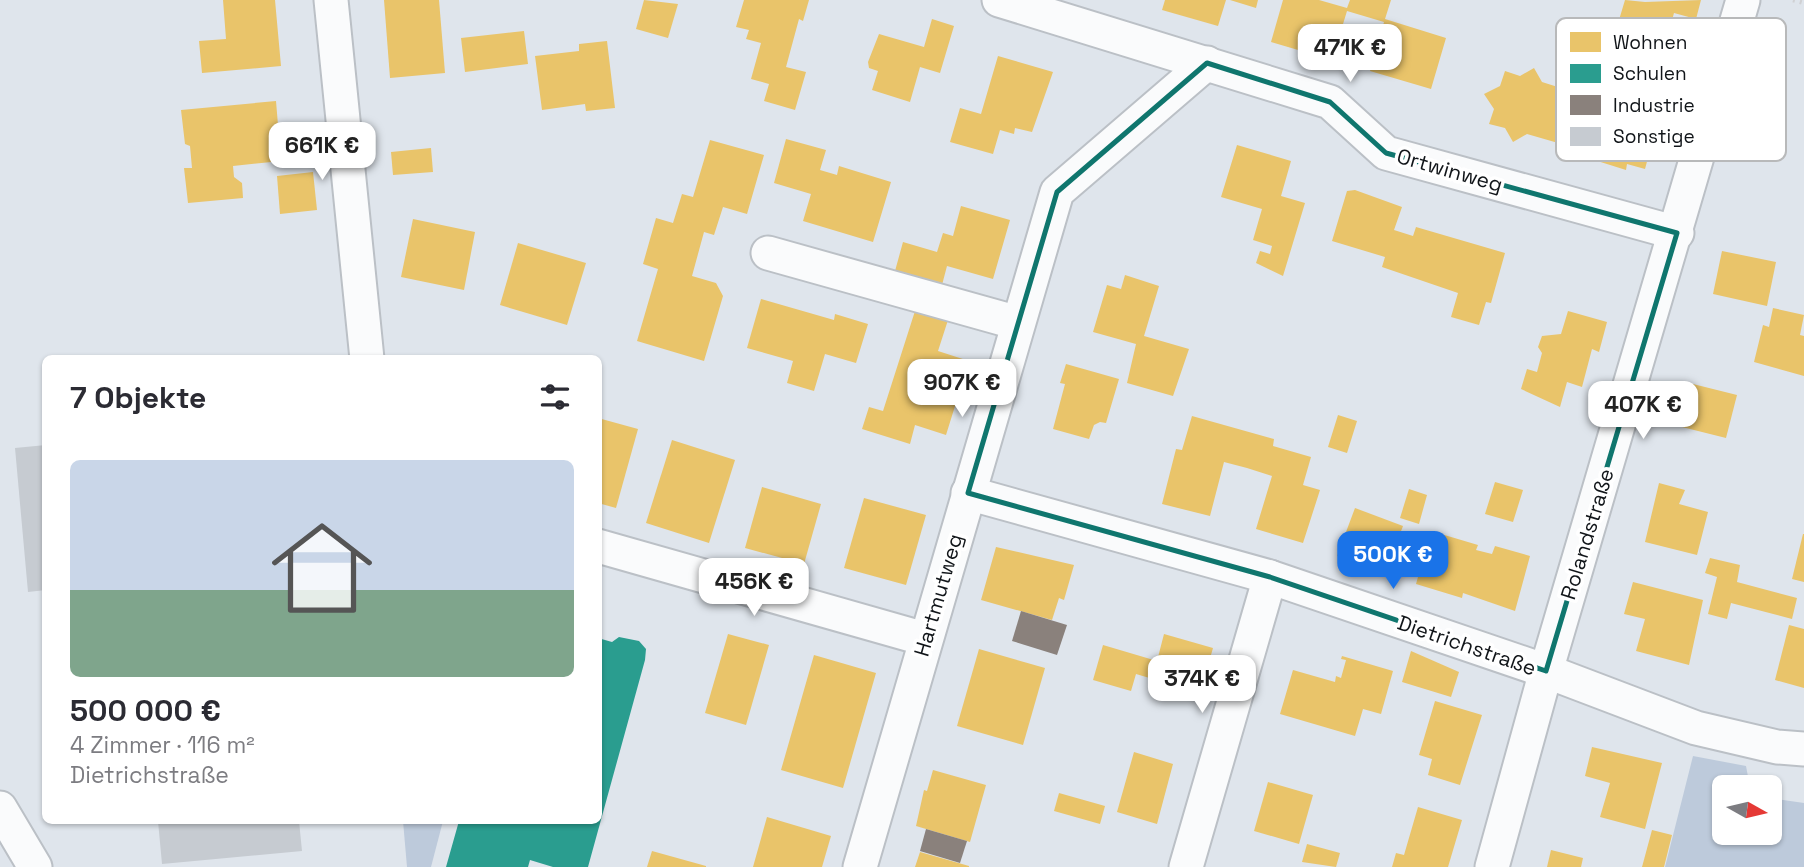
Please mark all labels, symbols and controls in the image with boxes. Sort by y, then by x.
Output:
legend [1556,18,1786,161]
pin: 471K € [1293,24,1407,84]
text: Wohnen [1613,30,1687,55]
text: 471K € [1314,32,1386,62]
text: Schulen [1613,61,1687,86]
text: Industrie [1613,93,1695,118]
pin: 661K € [265,122,379,182]
text: Sonstige [1613,124,1695,149]
text: 661K € [285,130,359,160]
street label: Ortwinweg [1394,142,1506,198]
pin: 907K € [905,360,1019,419]
text: 907K € [923,367,1001,397]
text: 7 Objekte [70,378,206,417]
icon: filters [536,378,574,416]
pin: 407K € [1586,382,1700,441]
text: 407K € [1604,389,1682,419]
street label: Rolandstraße [1554,465,1620,603]
icon: home [259,505,385,631]
street label: Hartmutweg [908,531,968,659]
pin: 500K € [1336,532,1450,591]
text: 500K € [1353,539,1433,569]
pin: 456K € [697,558,811,618]
text: 456K € [715,566,793,596]
street label: Dietrichstraße [1394,609,1540,681]
pin: 374K € [1145,656,1259,715]
text: 374K € [1164,663,1240,693]
text: 500 000 € [70,691,221,730]
text: 4 Zimmer · 116 m² [70,730,255,760]
text: Dietrichstraße [70,760,229,790]
north arrow [1712,775,1782,845]
map controls [1712,775,1782,845]

